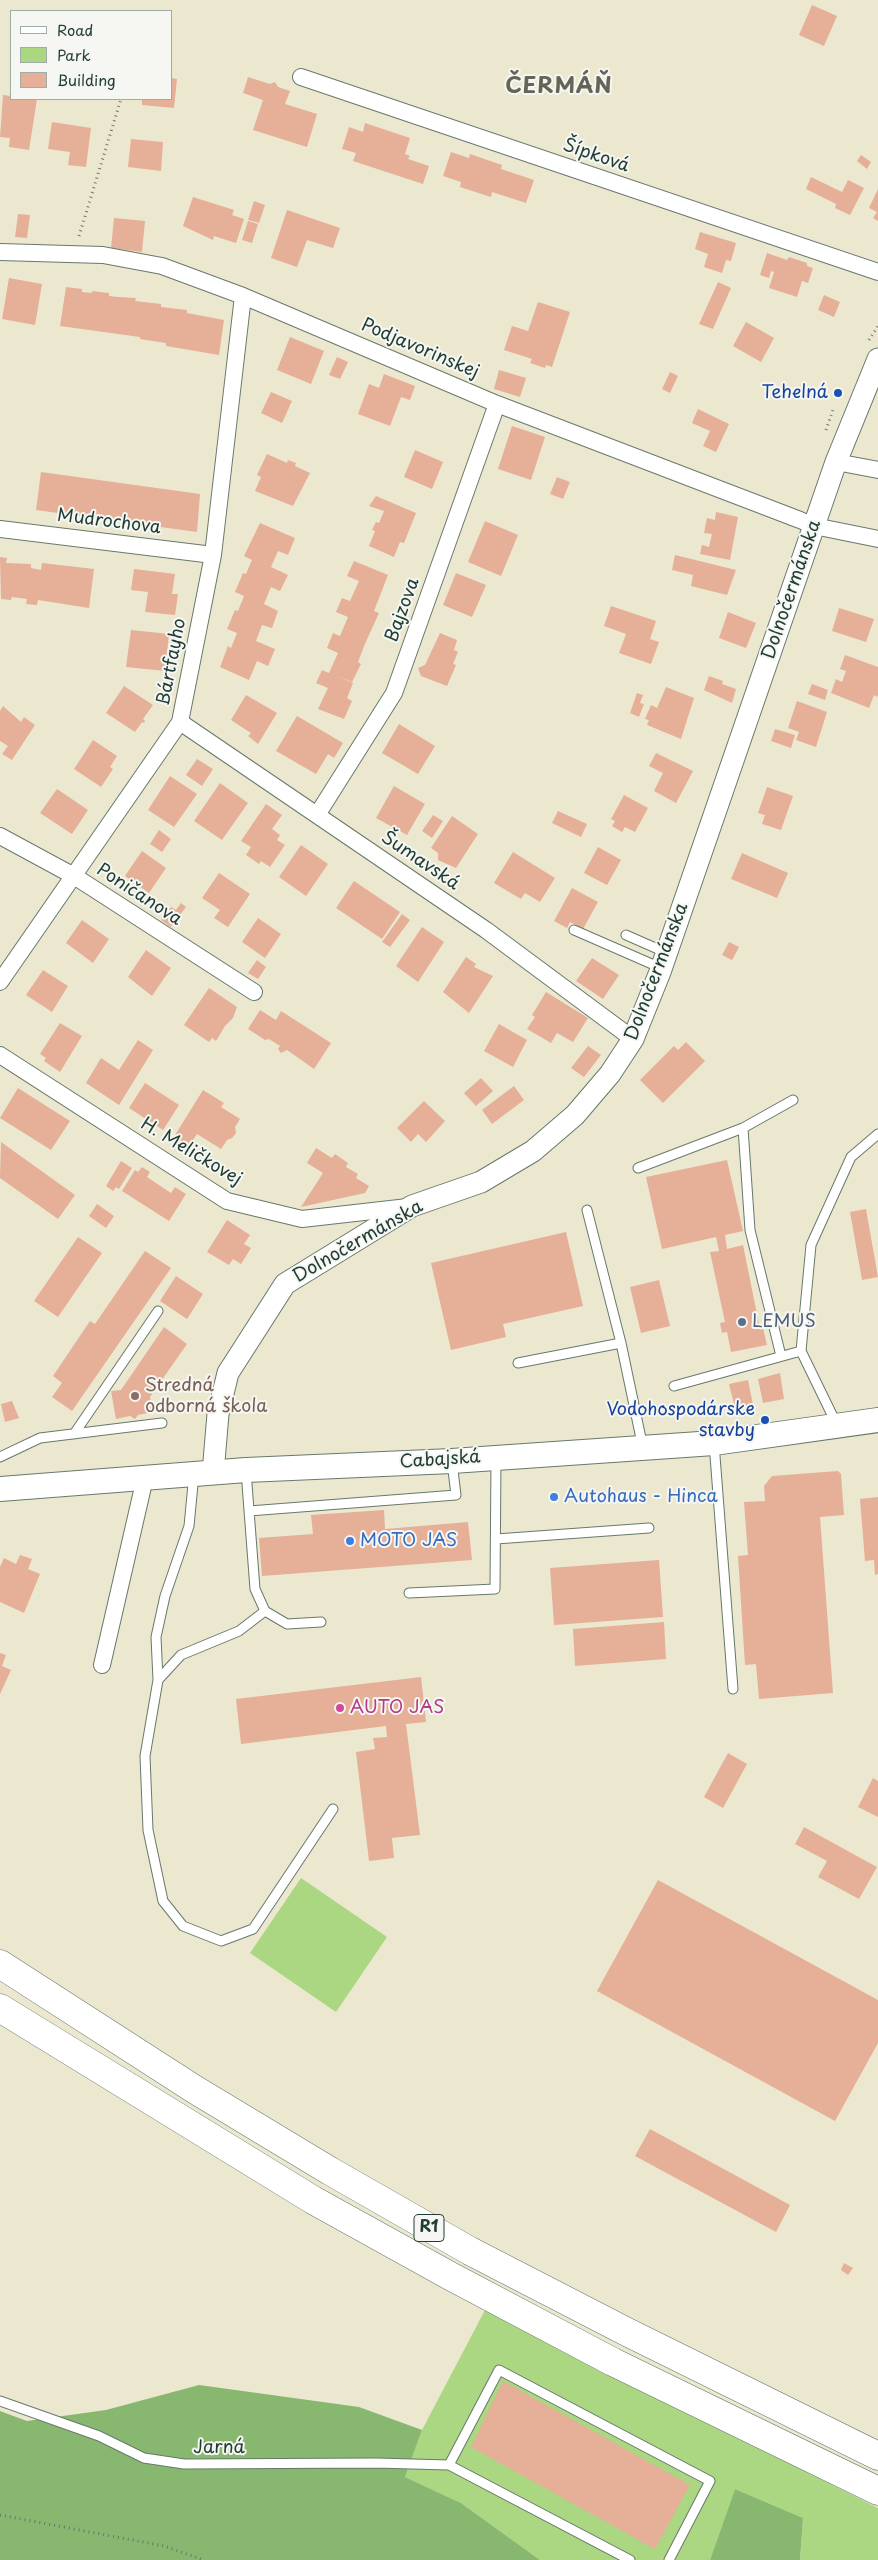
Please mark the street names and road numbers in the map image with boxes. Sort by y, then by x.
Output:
street label: Šípková [560,135,632,177]
street label: Podjavorinskej [358,314,482,384]
street label: Mudrochova [56,505,162,539]
street label: Dolnočermánska [758,517,826,663]
street label: Bajzova [381,575,425,645]
street label: Bártfayho [153,616,191,708]
street label: Šumavská [377,827,463,895]
street label: Poničanova [92,859,186,931]
street label: Dolnočermánska [621,900,693,1044]
street label: H. Meličkovej [137,1113,245,1191]
street label: Dolnočermánska [289,1196,427,1288]
street label: Cabajská [399,1446,481,1474]
road number: R1 [414,2214,444,2242]
street label: Jarná [193,2437,245,2459]

